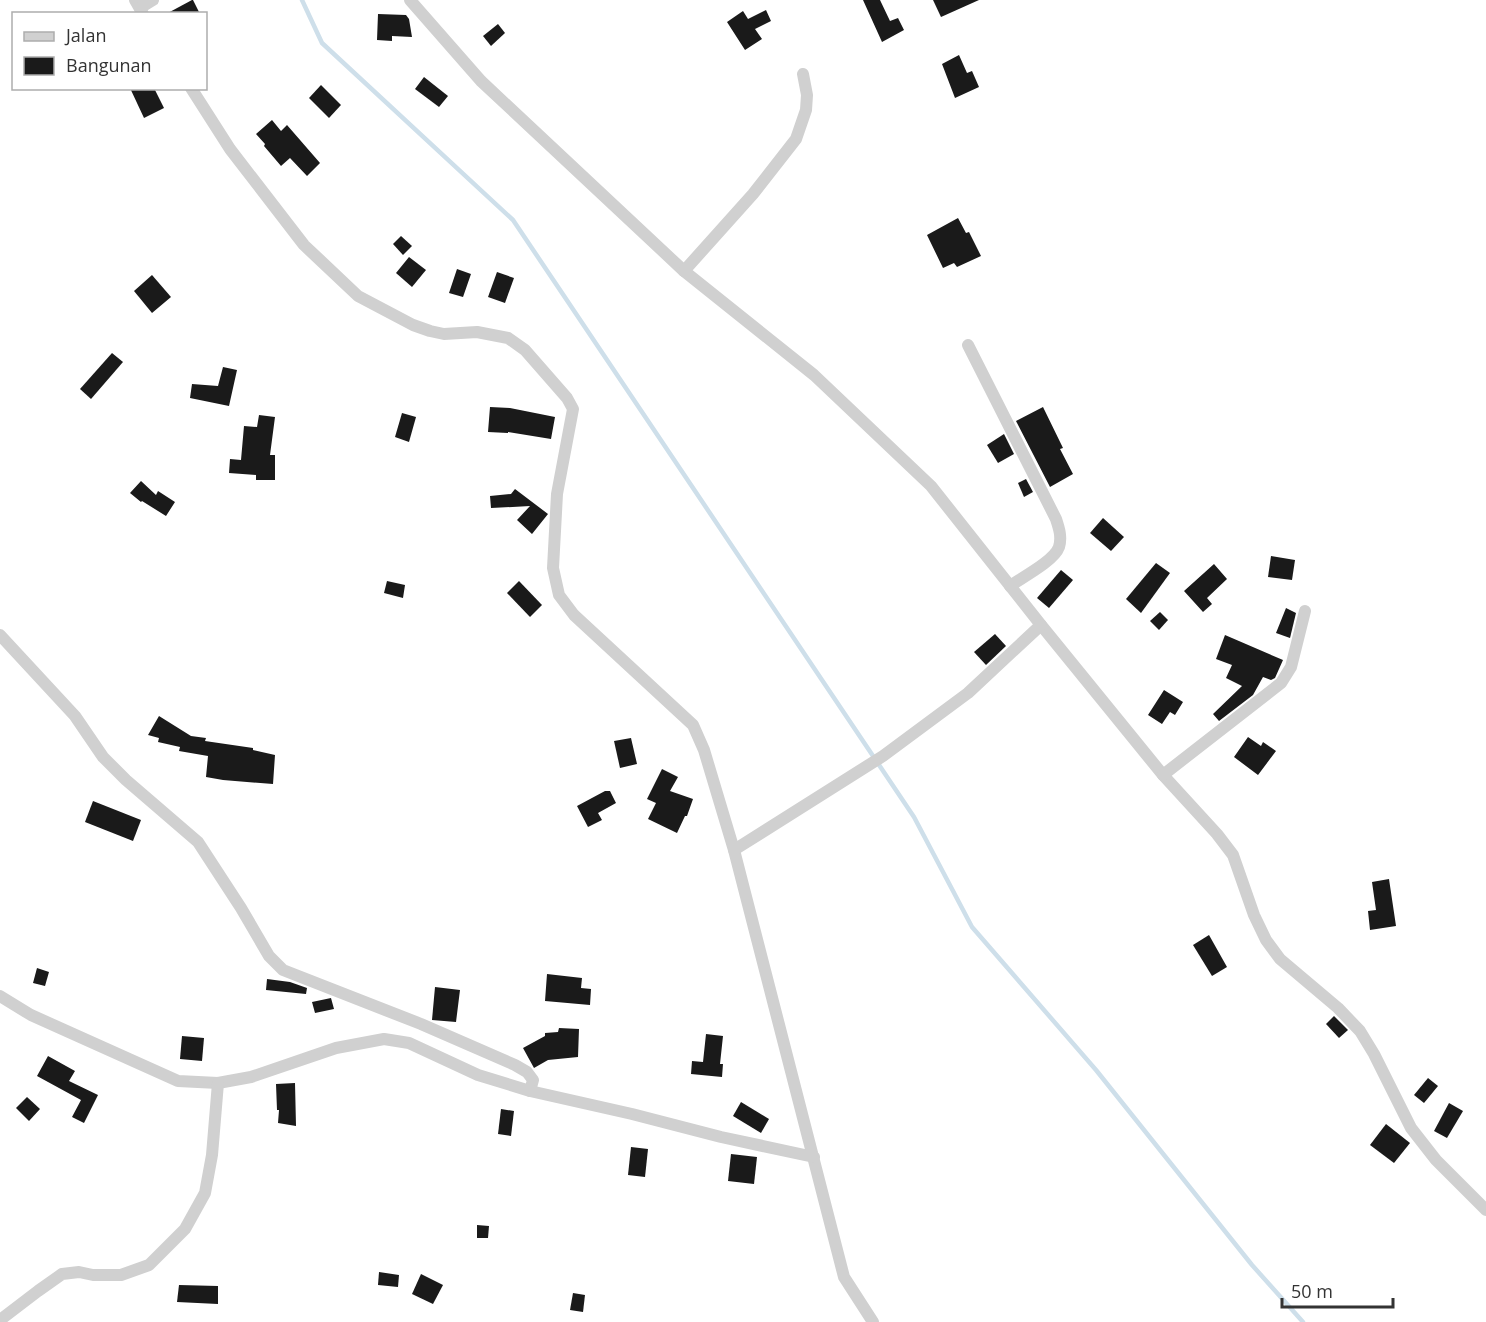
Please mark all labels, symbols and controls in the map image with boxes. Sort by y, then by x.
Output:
legend [12,12,207,90]
text: Jalan [64,23,106,47]
text: Bangunan [66,53,152,77]
scale bar [1282,1271,1393,1309]
text: 50 m [1291,1279,1333,1303]

